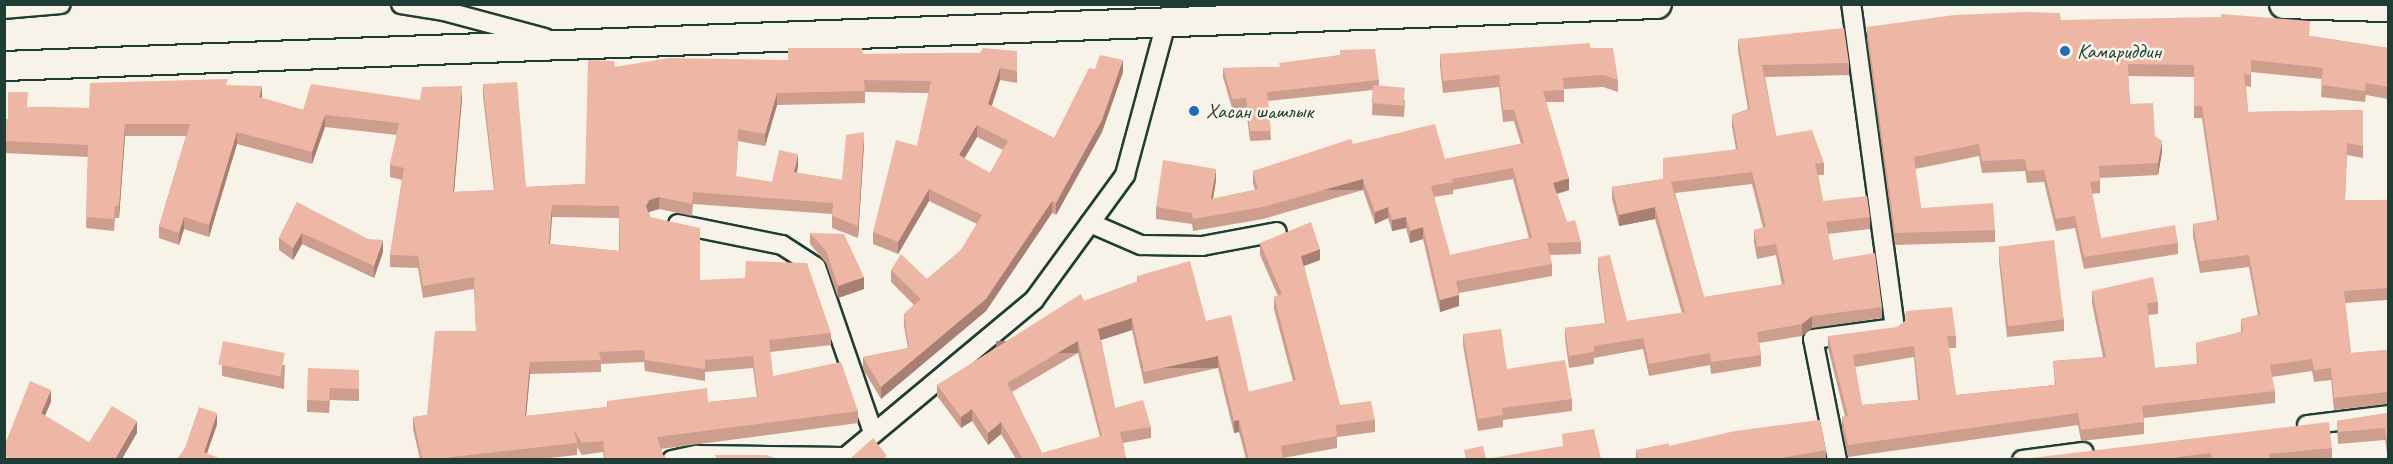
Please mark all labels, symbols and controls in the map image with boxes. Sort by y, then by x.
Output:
place label: Камариддин [2077,38,2161,64]
marker: Камариддин [2058,44,2072,58]
place label: Хасан шашлык [1206,98,1314,124]
marker: Хасан шашлык [1187,104,1201,118]

